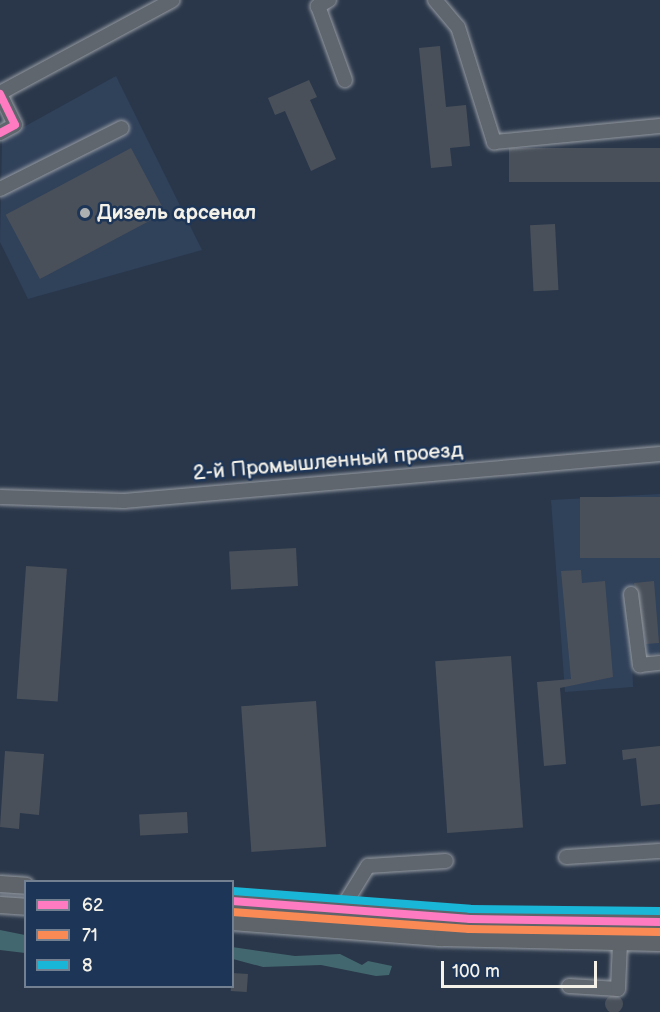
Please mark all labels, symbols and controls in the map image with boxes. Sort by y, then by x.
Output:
place label: Дизель арсенал [97,200,256,226]
marker: Дизель арсенал [78,206,92,220]
street label: 2-й Промышленный проезд [192,438,464,486]
legend [24,880,234,988]
text: 62 [82,895,104,916]
text: 71 [82,925,98,946]
scale bar [444,949,600,987]
text: 8 [82,955,93,976]
text: 100 m [452,961,500,982]

